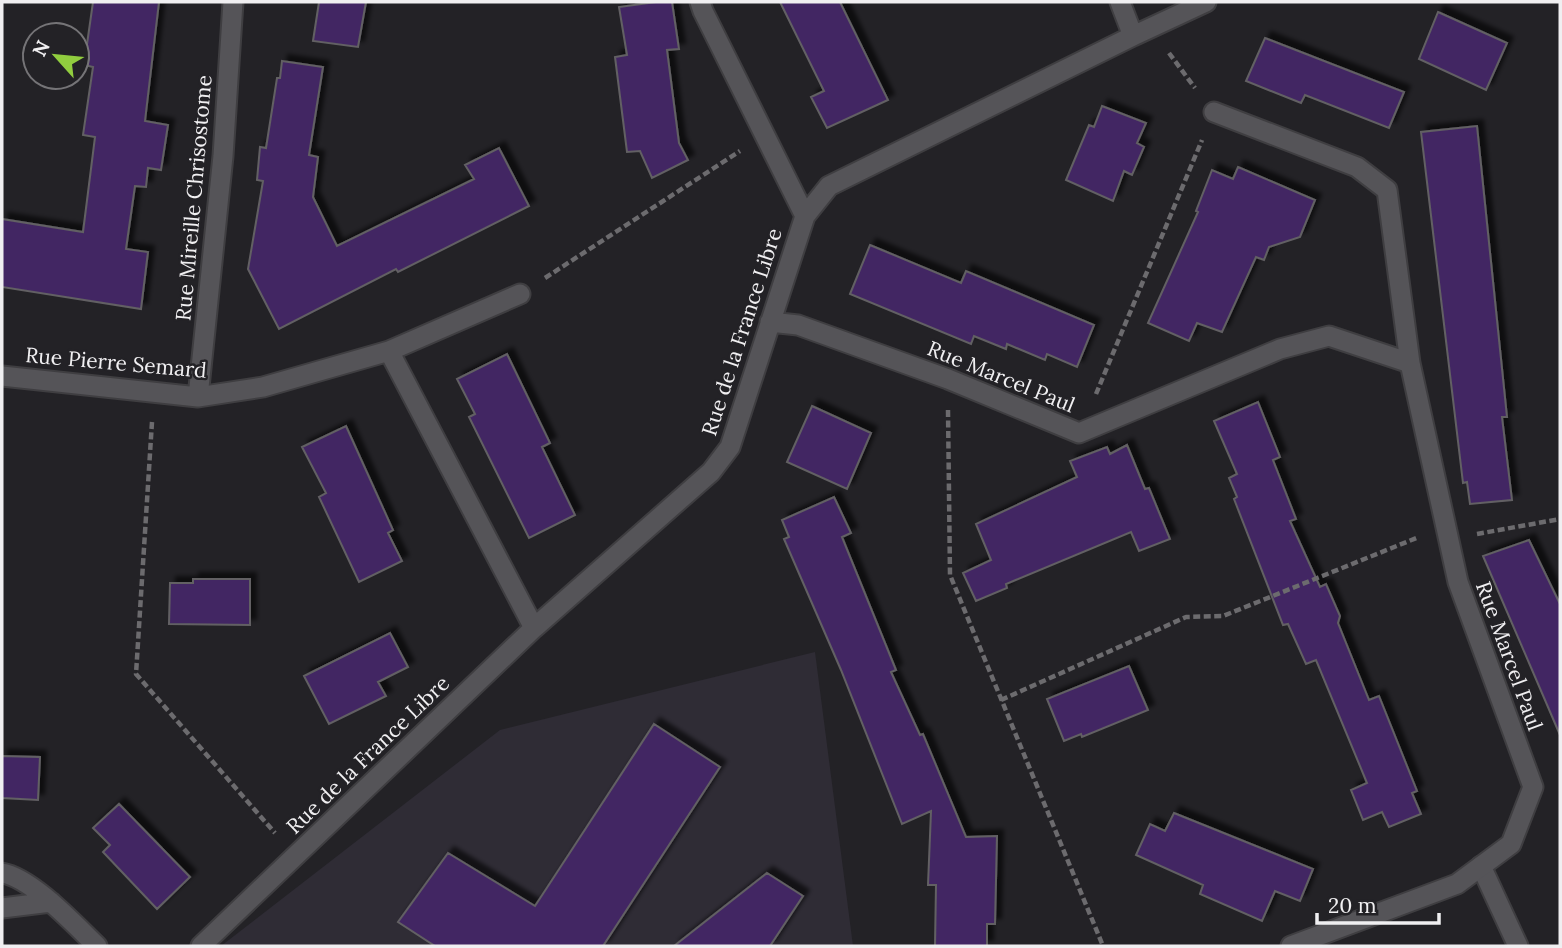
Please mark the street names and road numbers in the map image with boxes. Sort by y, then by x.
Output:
street label: Rue Mireille Chrisostome [169,74,218,322]
street label: Rue de la France Libre [695,225,788,439]
street label: Rue Marcel Paul [923,335,1079,418]
street label: Rue Pierre Semard [24,341,208,384]
street label: Rue Marcel Paul [1470,577,1549,734]
street label: Rue de la France Libre [280,670,455,840]

